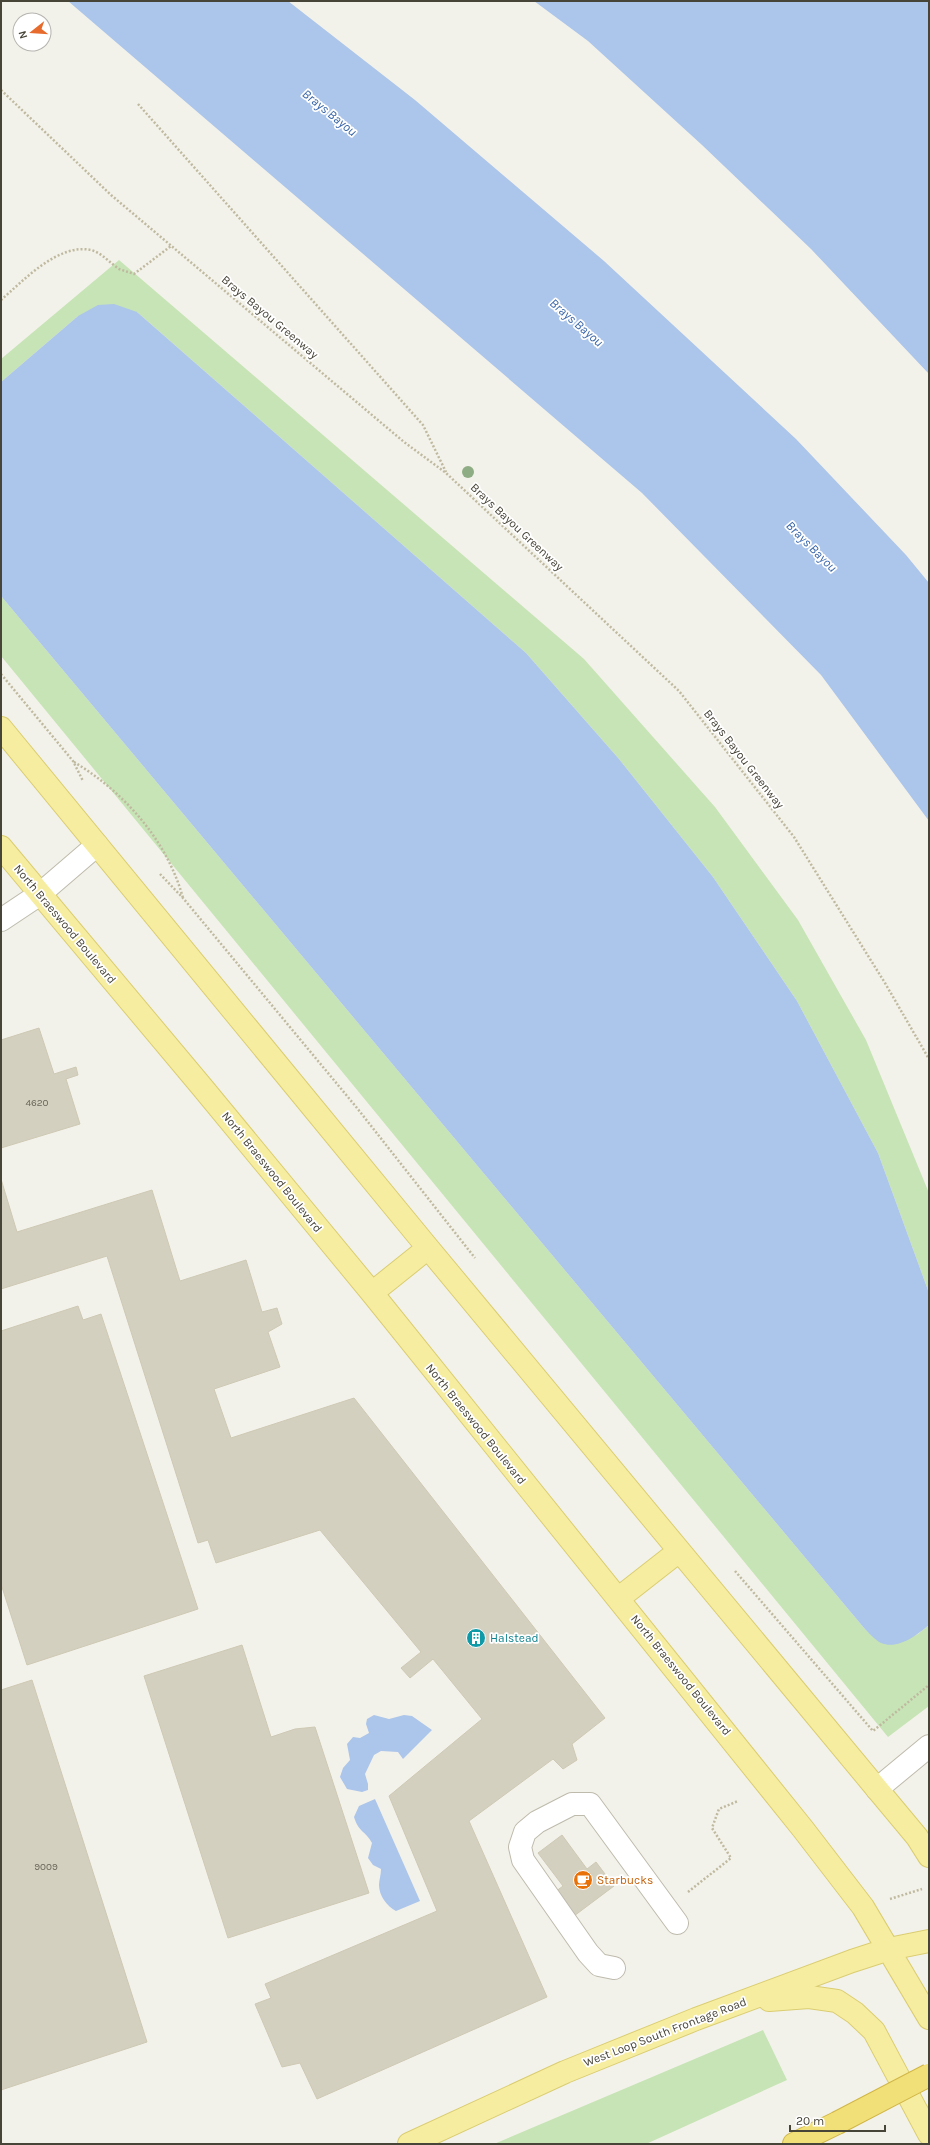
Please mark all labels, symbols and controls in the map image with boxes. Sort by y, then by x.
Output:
north arrow [12,12,52,52]
text: N [16,29,30,40]
water label: Brays Bayou [299,86,360,139]
street label: Brays Bayou Greenway [219,272,322,362]
water label: Brays Bayou [547,295,606,350]
street label: Brays Bayou Greenway [468,480,567,574]
water label: Brays Bayou [783,518,840,575]
street label: Brays Bayou Greenway [701,707,787,812]
street label: North Braeswood Boulevard [11,862,119,986]
house number: 4620 [25,1097,49,1109]
street label: North Braeswood Boulevard [219,1109,325,1235]
street label: North Braeswood Boulevard [423,1361,529,1487]
street label: North Braeswood Boulevard [628,1612,734,1738]
building icon: Halstead [465,1627,487,1649]
place label: Halstead [490,1631,539,1645]
house number: 9009 [34,1861,58,1873]
cafe icon: Starbucks [572,1869,594,1891]
place label: Starbucks [597,1873,653,1887]
street label: West Loop South Frontage Road [582,1994,748,2070]
scale bar [790,2107,885,2133]
text: 20 m [796,2114,824,2128]

